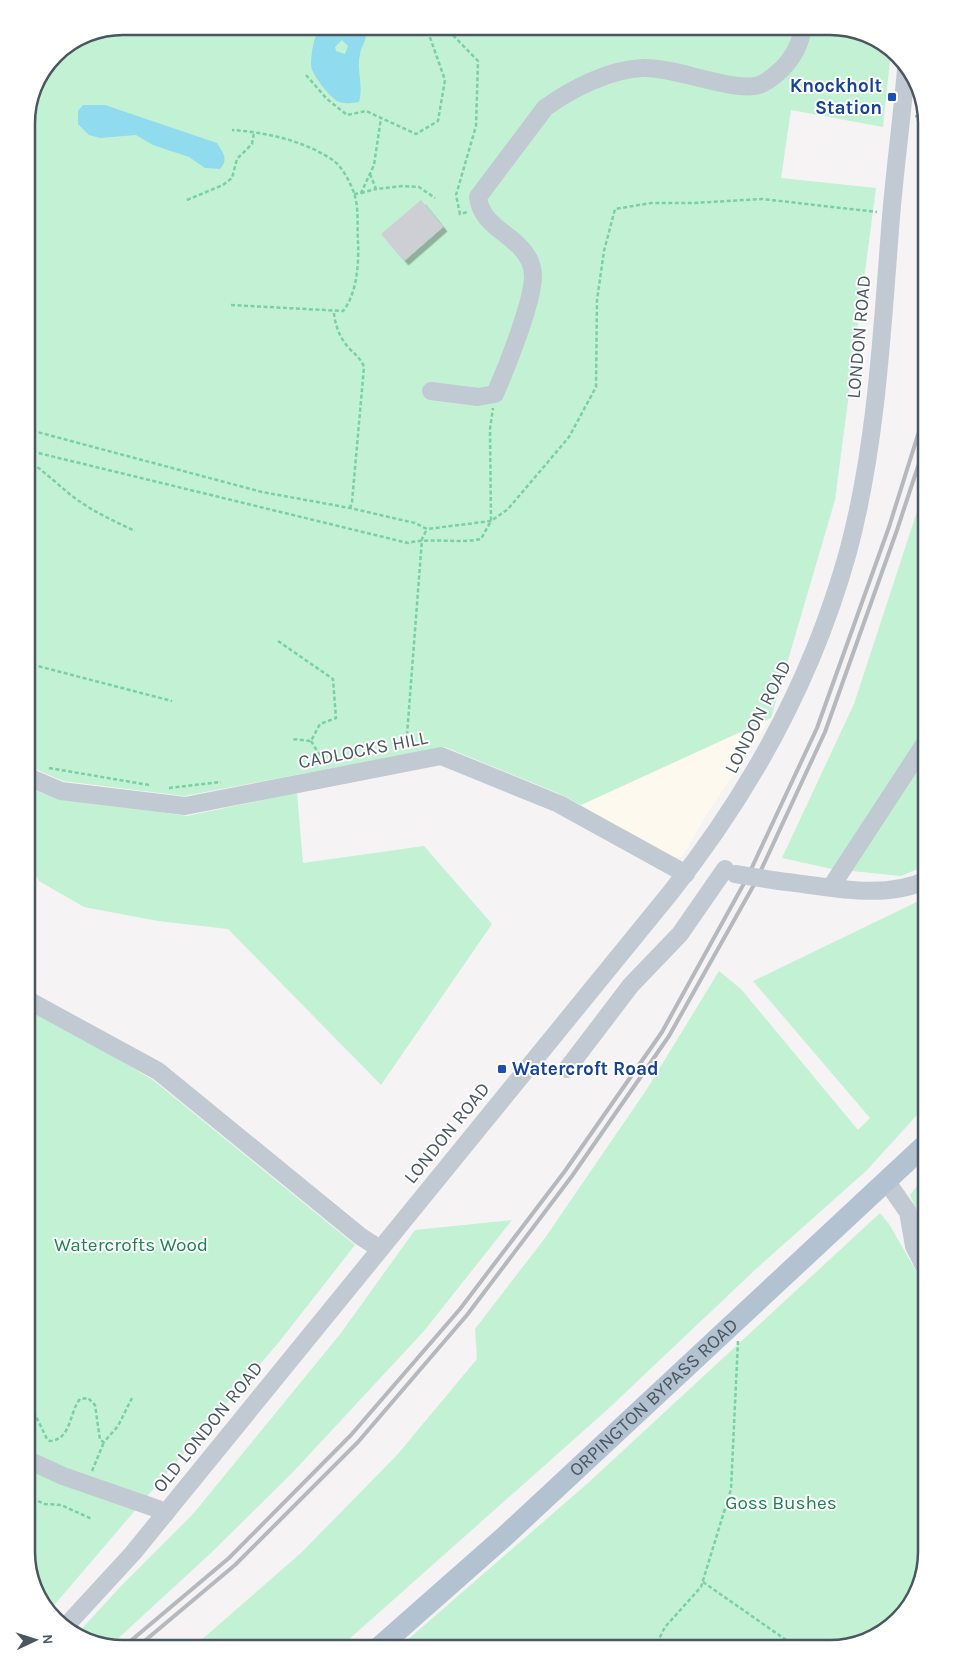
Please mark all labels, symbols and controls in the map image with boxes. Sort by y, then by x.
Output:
place label: Knockholt Station [790,75,882,119]
marker: Knockholt Station [886,91,898,103]
street label: LONDON ROAD [843,274,875,400]
street label: LONDON ROAD [720,657,796,777]
street label: CADLOCKS HILL [296,727,430,773]
place label: Watercroft Road [512,1058,659,1080]
marker: Watercroft Road [496,1063,508,1075]
street label: LONDON ROAD [399,1078,495,1188]
park label: Watercrofts Wood [54,1234,208,1256]
street label: ORPINGTON BYPASS ROAD [565,1314,743,1481]
street label: OLD LONDON ROAD [148,1357,268,1497]
park label: Goss Bushes [725,1492,837,1514]
north arrow [10,1615,60,1665]
text: N [39,1634,56,1645]

